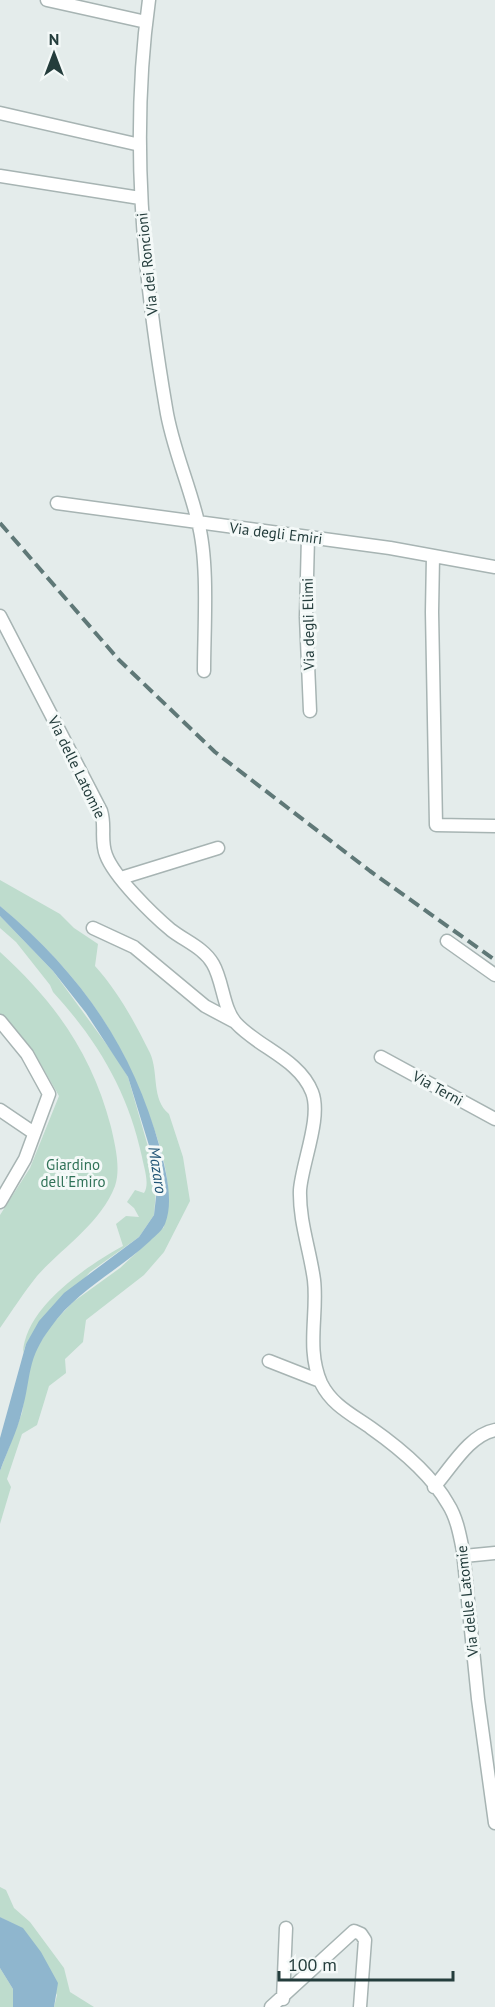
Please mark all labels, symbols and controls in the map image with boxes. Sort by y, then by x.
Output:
north arrow [24,24,84,84]
text: N [49,29,59,49]
street label: Via dei Roncioni [132,212,162,317]
street label: Via degli Emiri [228,518,323,548]
street label: Via degli Elimi [298,578,318,671]
street label: Via delle Latomie [44,712,110,821]
street label: Via Terni [409,1066,467,1110]
water label: Mazaro [144,1145,172,1195]
park label: Giardino dell'Emiro [40,1155,106,1191]
street label: Via delle Latomie [452,1544,482,1659]
scale bar [279,1944,453,1982]
text: 100 m [288,1953,337,1976]

